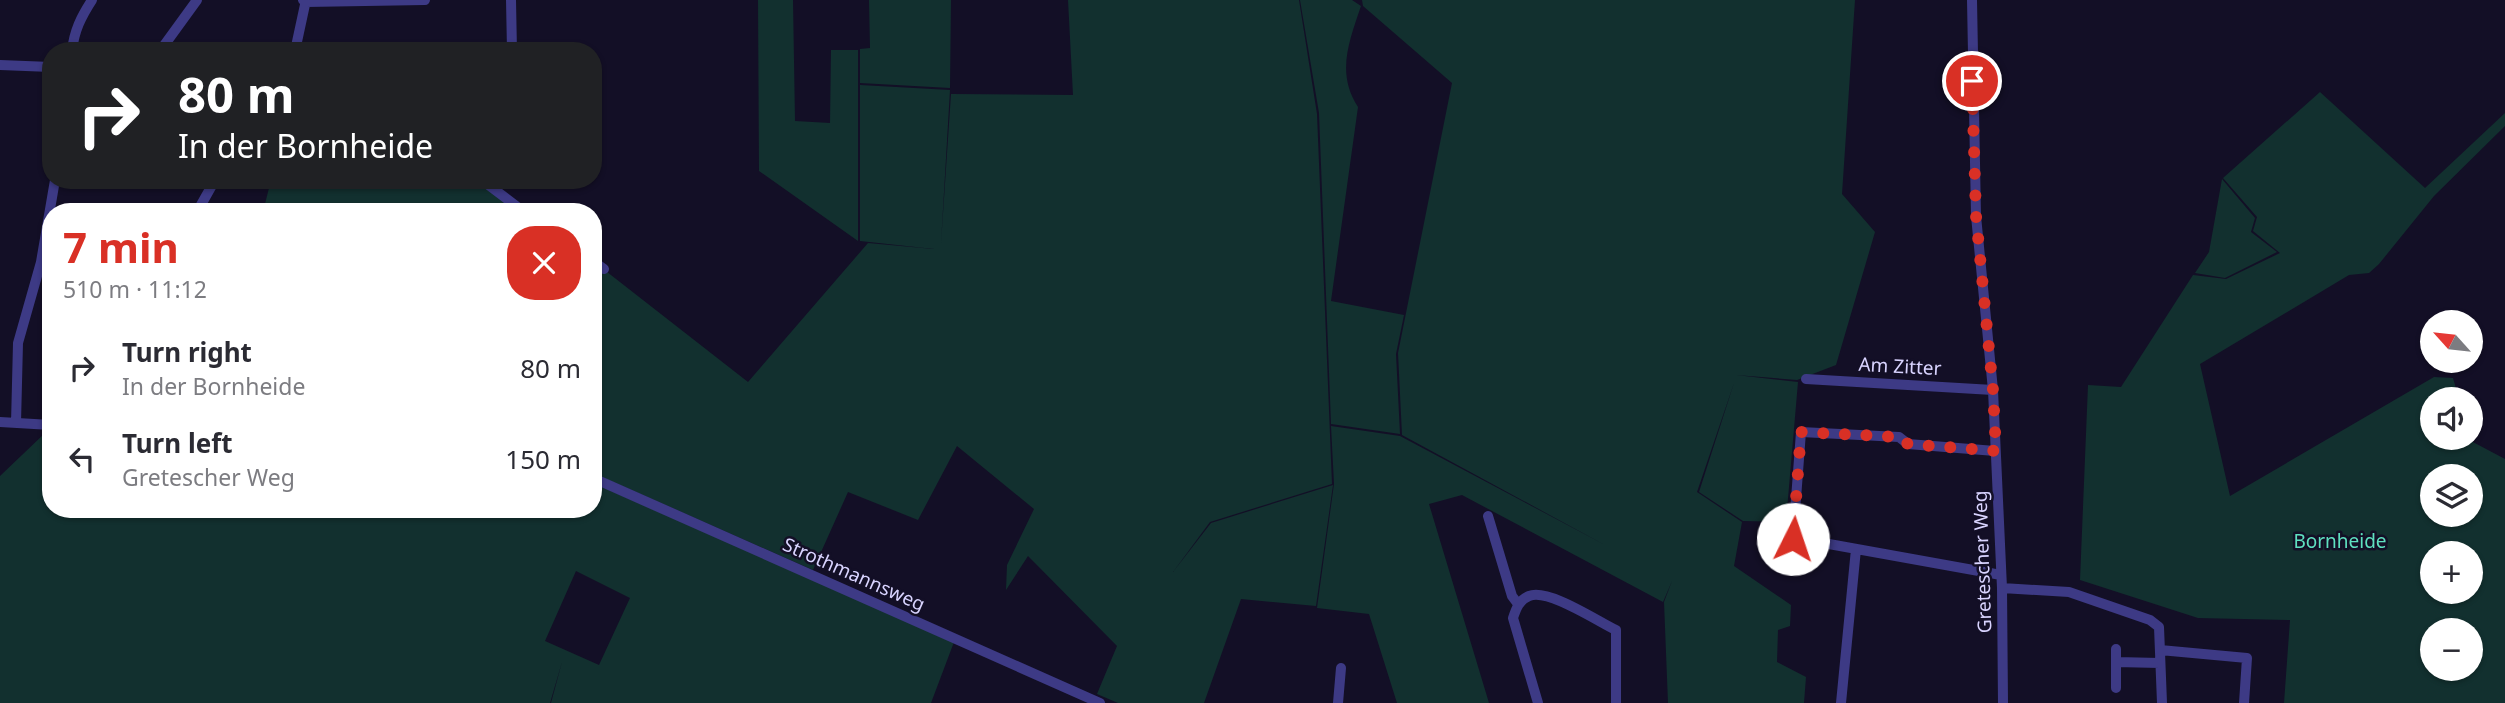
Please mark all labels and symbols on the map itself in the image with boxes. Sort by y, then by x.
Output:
pin [1942,51,2002,111]
north arrow [2420,310,2483,373]
street label: Am Zitter [1858,351,1942,381]
street label: Gretescher Weg [1967,490,1997,634]
position arrow [1756,502,1830,576]
park label: Bornheide [2293,528,2387,554]
street label: Strothmannsweg [779,531,929,617]

